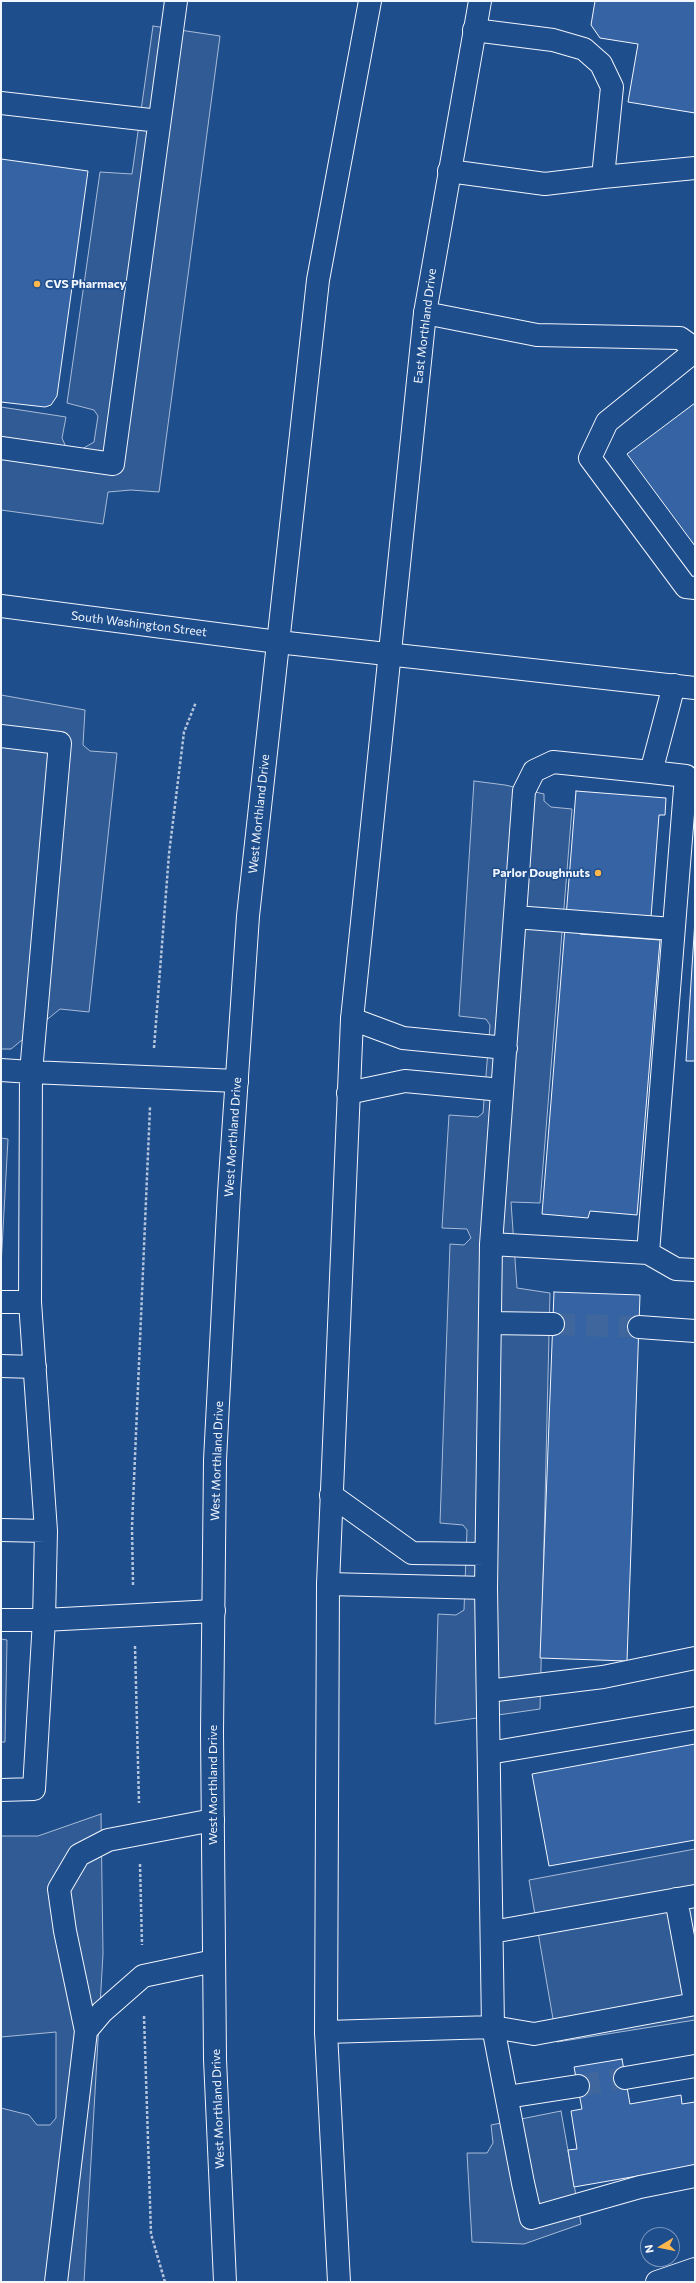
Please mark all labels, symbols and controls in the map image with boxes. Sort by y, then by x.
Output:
street label: East Morthland Drive [411,268,439,384]
place label: CVS Pharmacy [45,277,126,291]
marker: CVS Pharmacy [32,279,42,289]
street label: South Washington Street [70,609,208,639]
street label: West Morthland Drive [246,754,272,874]
place label: Parlor Doughnuts [492,866,590,880]
marker: Parlor Doughnuts [593,868,603,878]
street label: West Morthland Drive [222,1077,244,1197]
street label: West Morthland Drive [208,1401,226,1521]
street label: West Morthland Drive [206,1725,220,1845]
street label: West Morthland Drive [209,2049,227,2169]
north arrow [640,2227,680,2267]
text: N [642,2244,656,2254]

